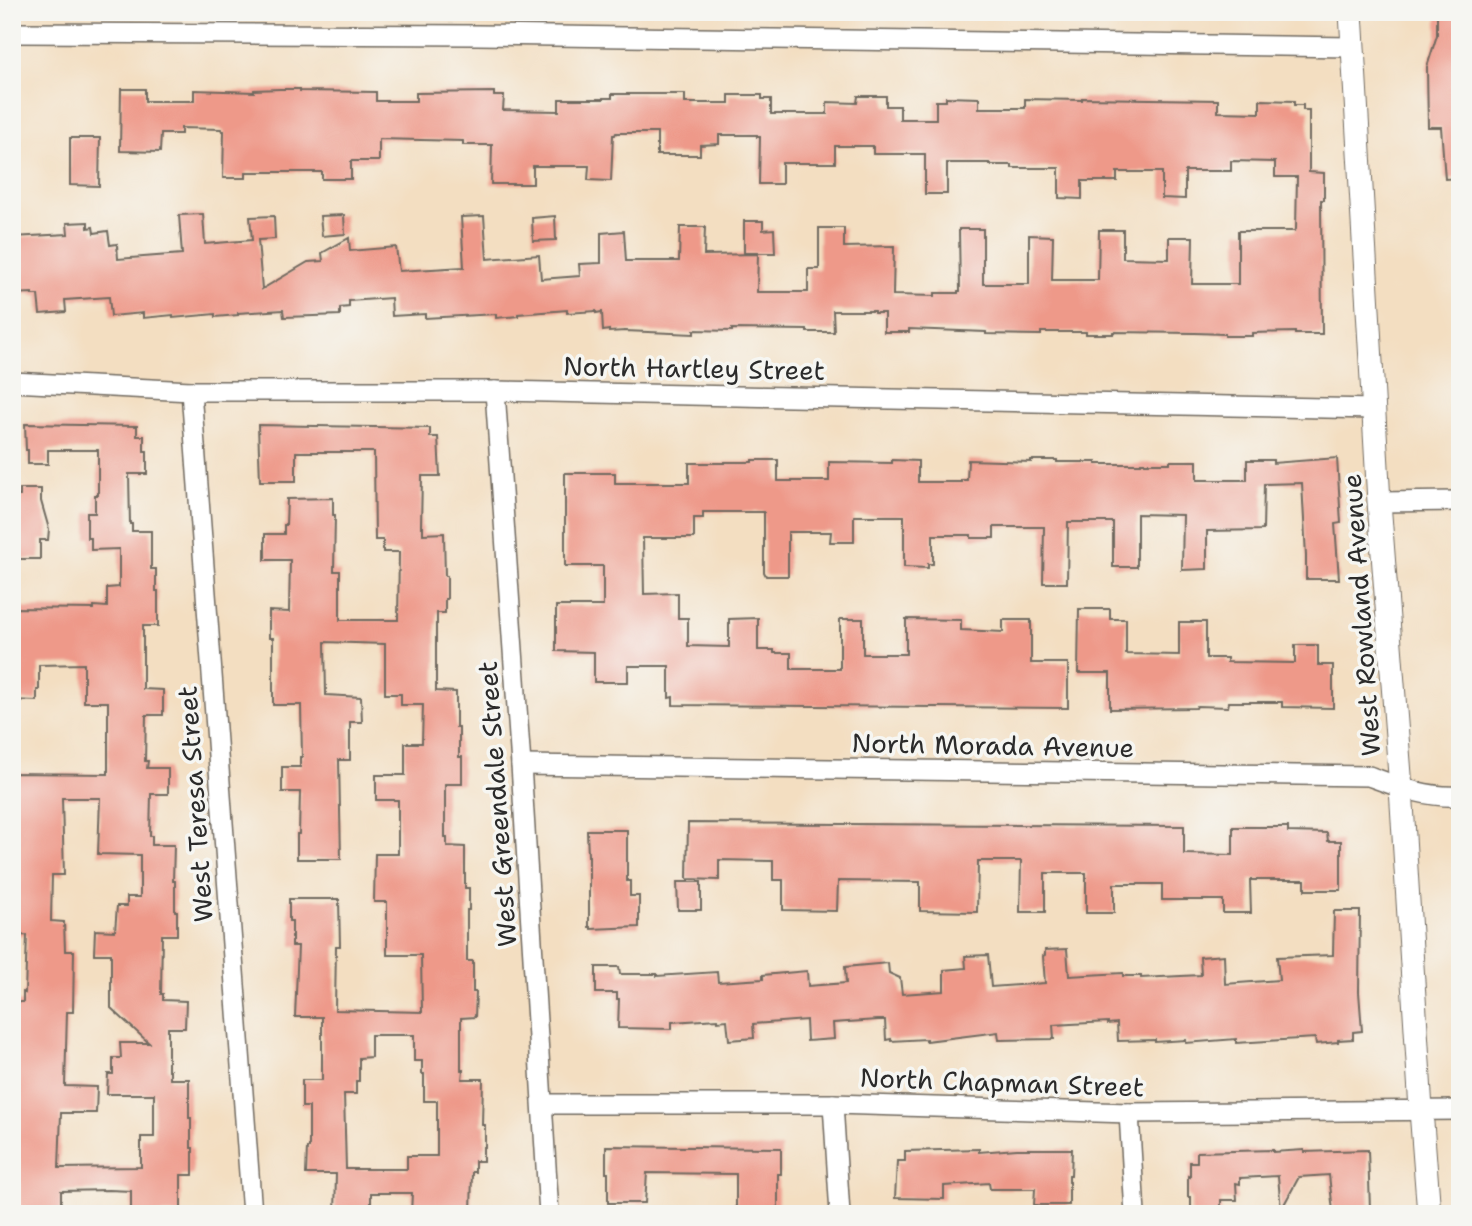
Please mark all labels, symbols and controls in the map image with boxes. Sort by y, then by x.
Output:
street label: North Hartley Street [563,348,825,388]
street label: West Rowland Avenue [1334,472,1388,758]
street label: West Greendale Street [470,660,524,948]
street label: West Teresa Street [169,684,221,924]
street label: North Morada Avenue [851,725,1135,765]
street label: North Chapman Street [859,1060,1145,1104]

